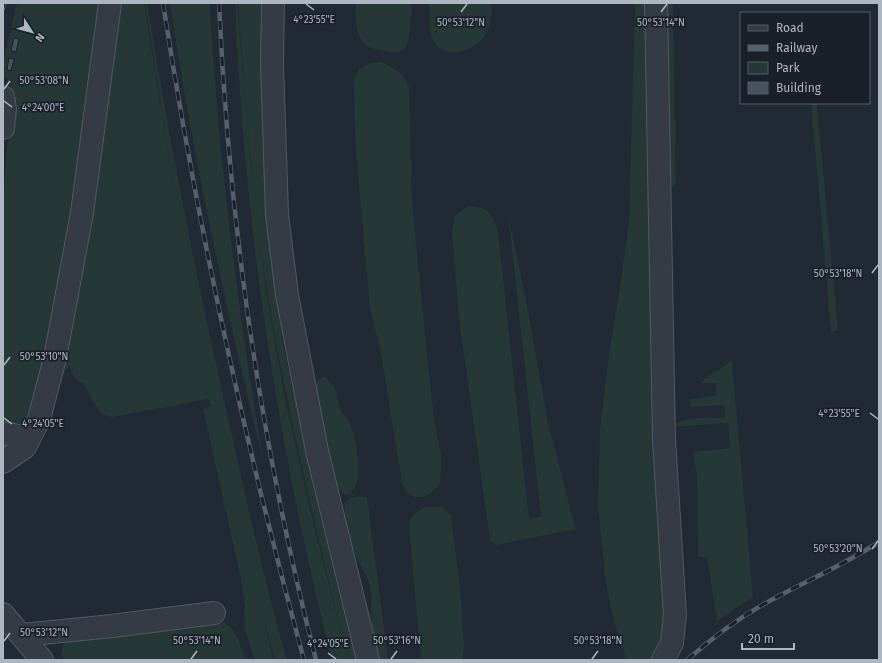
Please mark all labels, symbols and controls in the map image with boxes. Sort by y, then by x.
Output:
north arrow [12,12,52,52]
legend [740,12,870,104]
text: 4°23'55"E [293,14,335,26]
text: 50°53'12"N [437,17,485,29]
text: 50°53'14"N [637,17,685,29]
text: Road [776,21,804,35]
text: N [32,31,47,44]
text: Railway [776,41,817,55]
text: Park [776,61,800,75]
text: 50°53'08"N [19,75,69,87]
text: Building [776,81,822,95]
text: 4°24'00"E [22,102,64,114]
text: 50°53'18"N [814,268,862,280]
text: 50°53'10"N [20,351,68,363]
text: 4°23'55"E [818,408,860,420]
text: 4°24'05"E [22,418,64,430]
text: 50°53'20"N [813,543,863,555]
scale bar [742,625,794,651]
text: 50°53'12"N [20,627,68,639]
text: 20 m [748,632,774,646]
text: 50°53'14"N [173,635,221,647]
text: 50°53'16"N [373,635,421,647]
text: 50°53'18"N [574,635,622,647]
text: 4°24'05"E [307,638,349,650]

